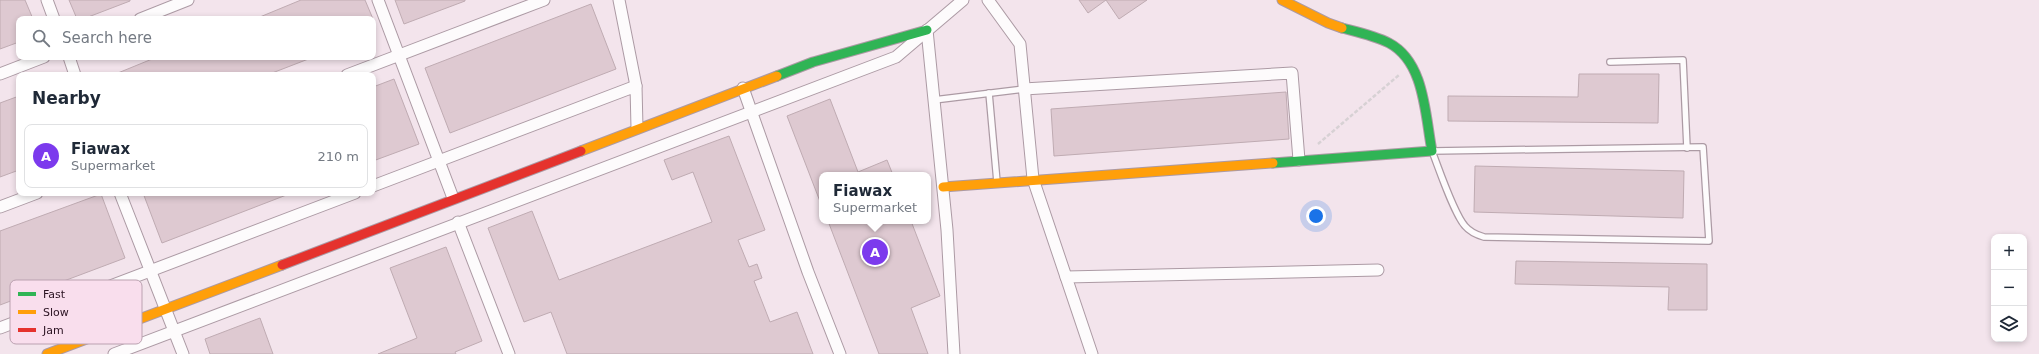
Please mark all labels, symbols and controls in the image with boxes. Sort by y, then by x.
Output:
search box [16,16,376,60]
icon: search [30,27,52,49]
text: Search here [62,29,152,47]
text: Nearby [32,88,101,108]
text: Fiawax [71,140,130,158]
text: A [41,149,51,164]
text: 210 m [317,149,359,164]
text: Supermarket [71,158,155,173]
popup [819,172,931,224]
text: Fiawax [833,182,892,200]
text: Supermarket [833,200,917,215]
your location [1306,206,1326,226]
map controls [1991,234,2027,342]
button: + [1991,234,2027,270]
pin: A [862,237,888,267]
button: − [1991,270,2027,306]
legend [10,280,142,344]
text: Fast [43,288,66,301]
text: Slow [43,306,69,319]
button: layers [1991,306,2027,342]
text: Jam [42,324,64,337]

